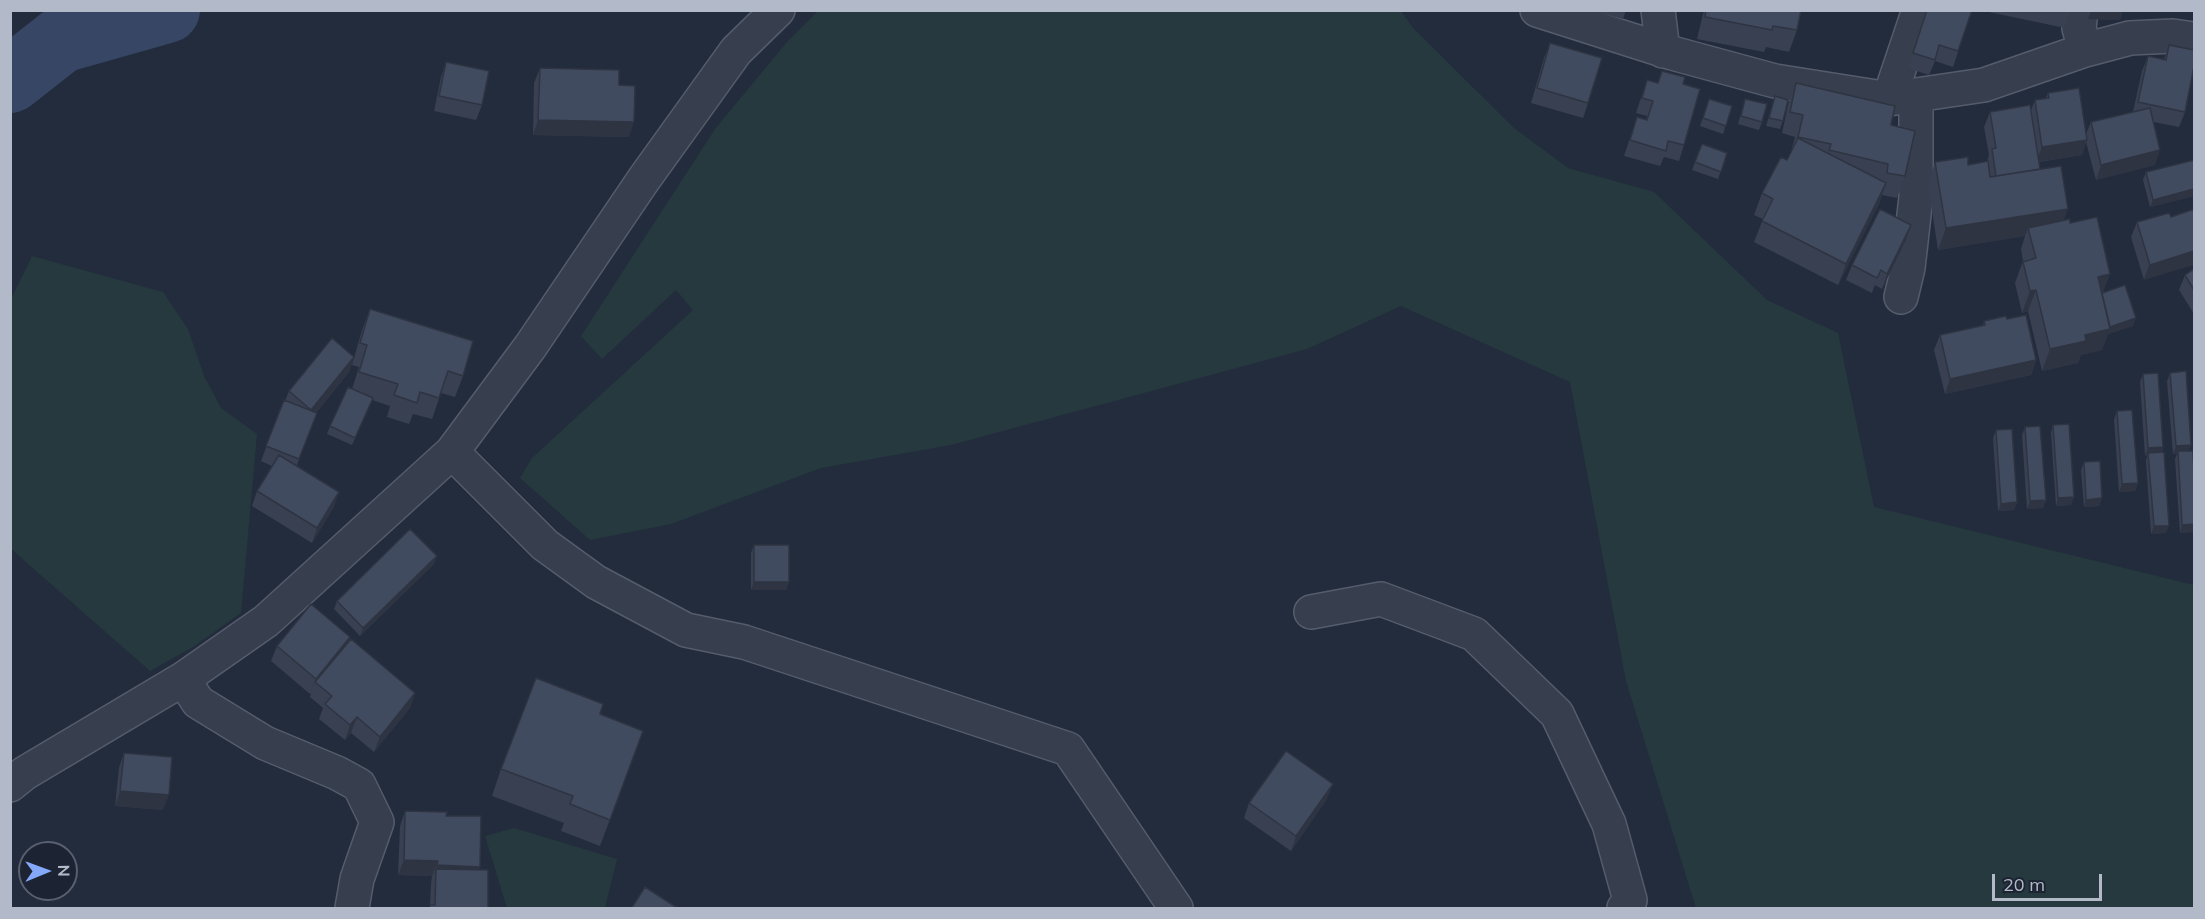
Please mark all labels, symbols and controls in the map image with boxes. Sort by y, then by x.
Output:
north arrow [18,841,78,901]
scale bar [1995,862,2104,900]
text: N [54,865,74,877]
text: 20 m [2003,873,2045,896]

